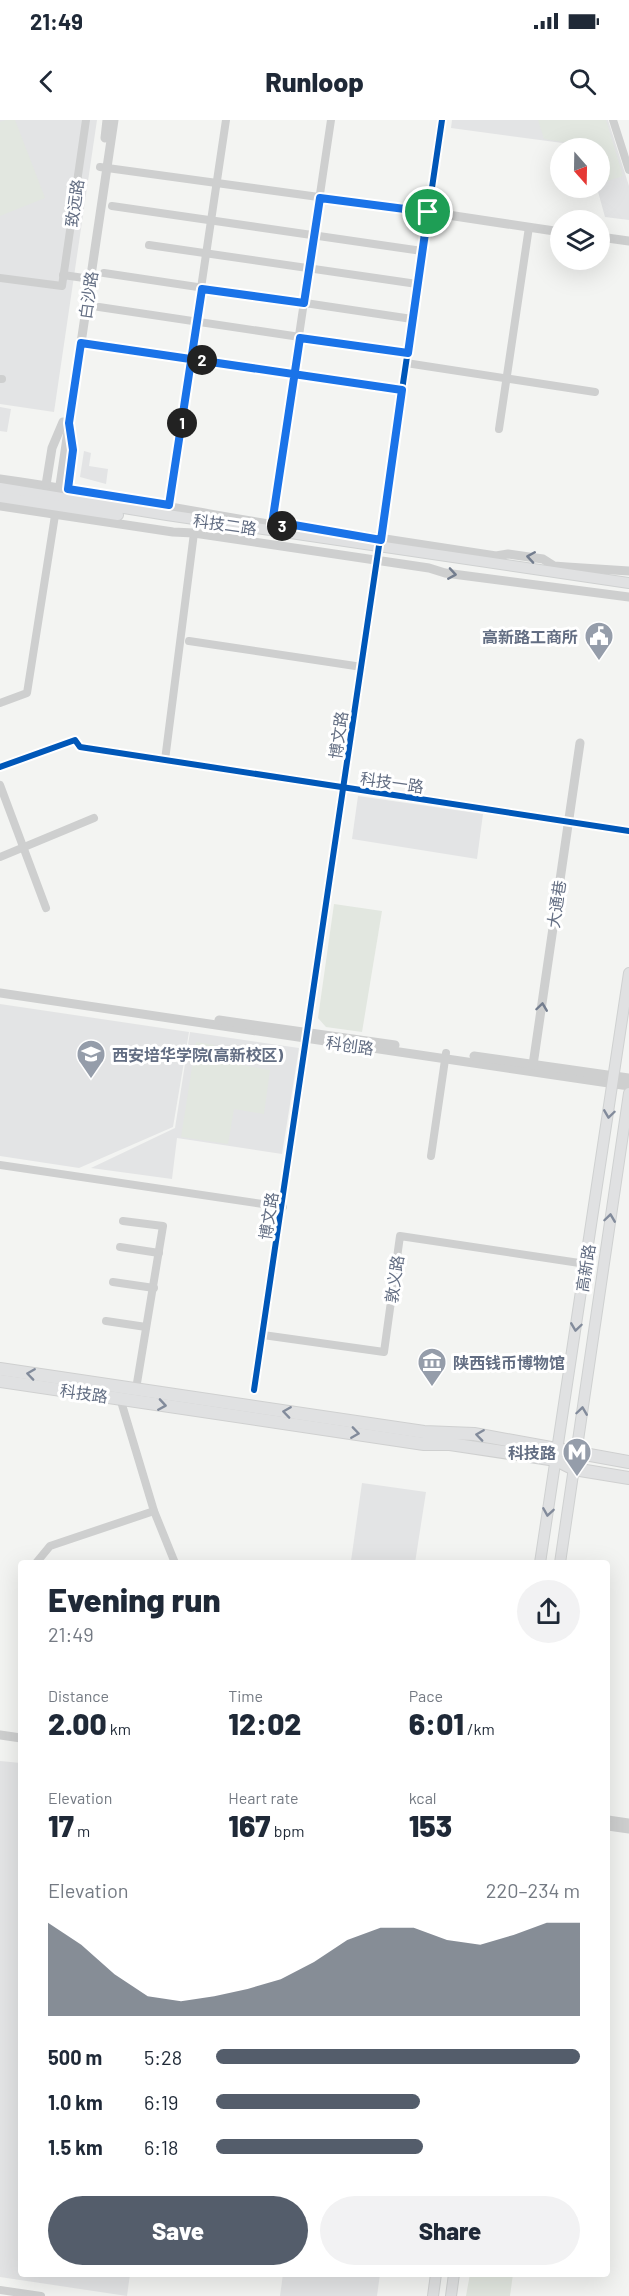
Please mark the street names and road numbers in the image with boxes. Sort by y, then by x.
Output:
street label: 致远路 [61,178,87,228]
street label: 白沙路 [75,270,101,320]
street label: 科技二路 [192,510,258,538]
street label: 博文路 [325,710,351,760]
street label: 科技一路 [359,768,425,796]
street label: 大通巷 [543,879,569,929]
street label: 科创路 [325,1032,375,1058]
street label: 博文路 [255,1191,281,1241]
street label: 高新路 [572,1243,598,1293]
street label: 敦义路 [381,1254,407,1304]
street label: 科技路 [59,1380,109,1406]

